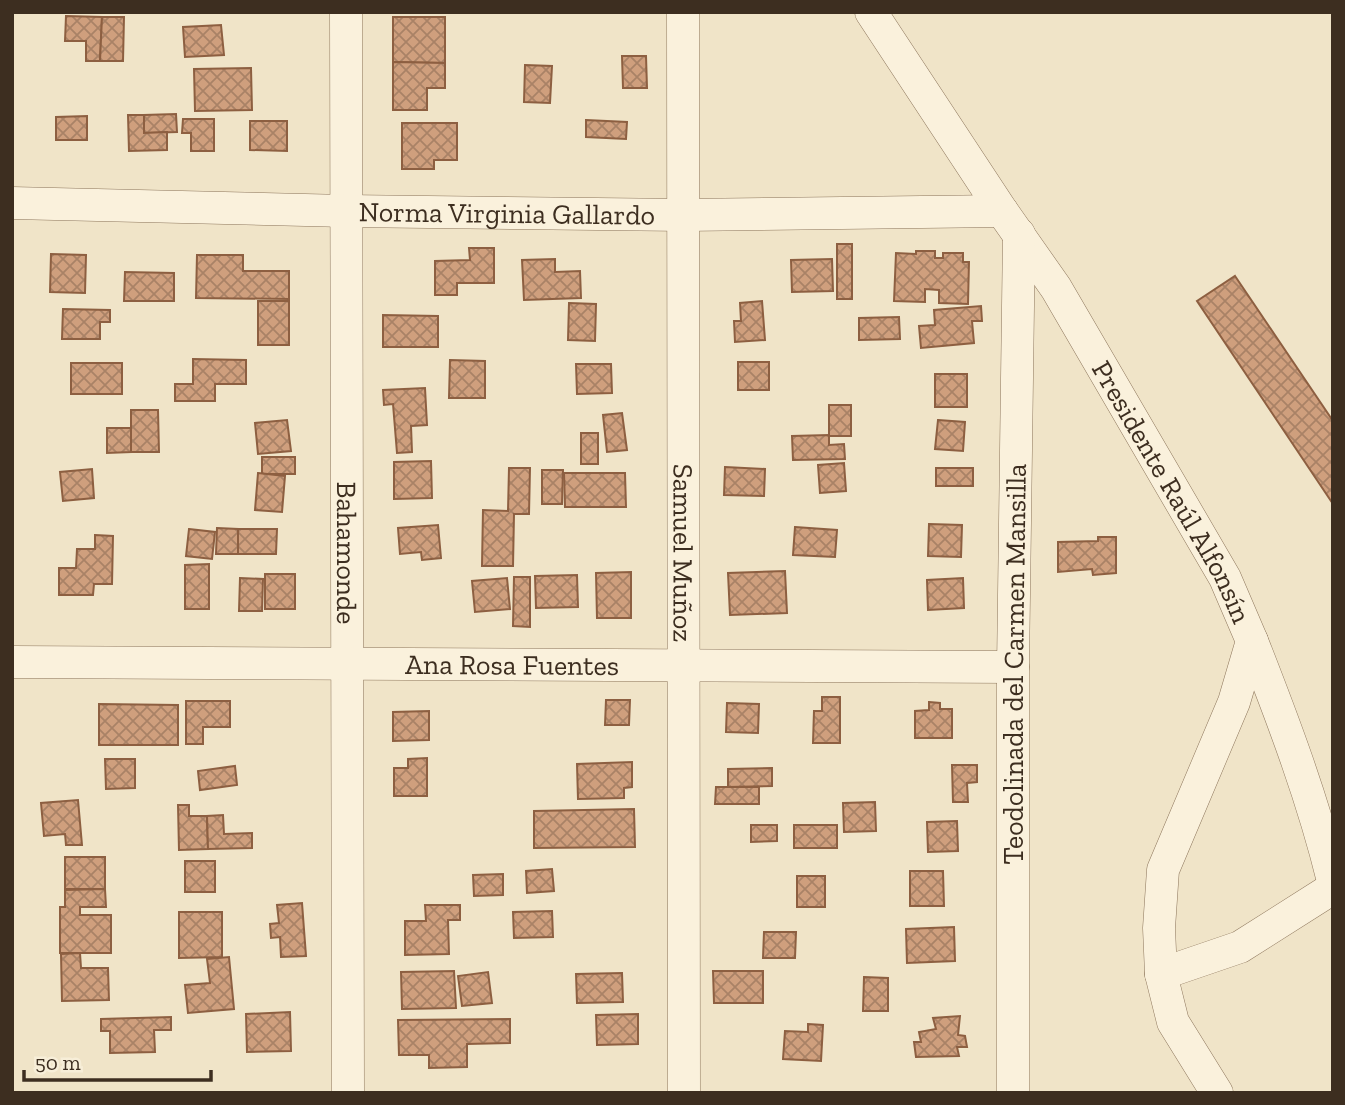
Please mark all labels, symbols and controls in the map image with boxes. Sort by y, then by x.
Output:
street label: Norma Virginia Gallardo [359,195,655,232]
street label: Presidente Raúl Alfonsín [1085,355,1258,628]
street label: Teodolinada del Carmen Mansilla [997,463,1033,865]
street label: Samuel Muñoz [666,464,700,642]
street label: Bahamonde [330,482,363,624]
street label: Ana Rosa Fuentes [405,648,619,682]
scale bar [24,1038,212,1082]
text: 50 m [35,1050,81,1075]

